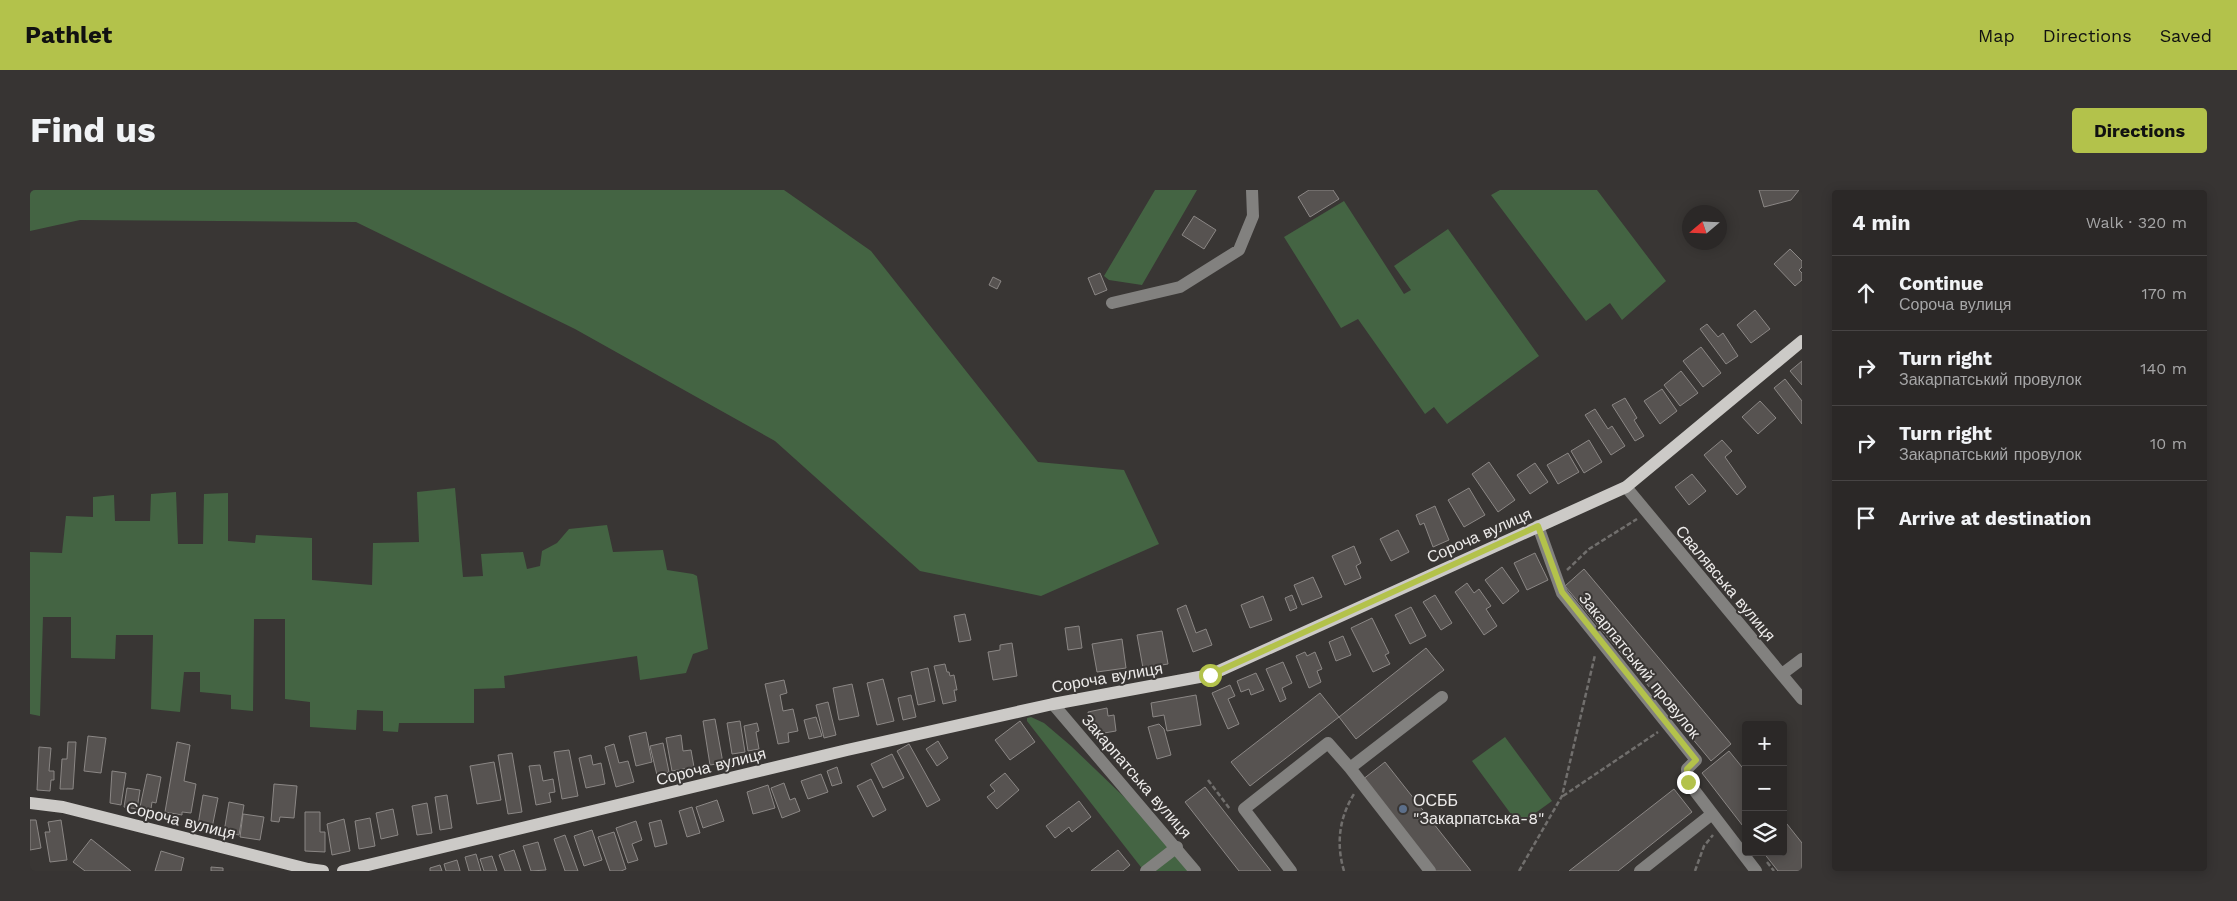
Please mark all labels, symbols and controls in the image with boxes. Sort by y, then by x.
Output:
text: Pathlet [25,21,112,49]
text: Map [1978,25,2015,46]
text: Directions [2043,25,2132,46]
text: Saved [2160,25,2212,46]
button: Directions [2072,108,2207,153]
text: Find us [30,109,156,151]
north arrow [1682,205,1727,250]
text: 4 min [1852,210,1910,235]
text: Walk · 320 m [2086,213,2187,232]
text: Continue [1899,272,1983,295]
icon: ahead [1852,279,1880,307]
text: 170 m [2141,284,2187,303]
text: Сороча вулиця [1899,295,2012,314]
text: Turn right [1899,347,1992,370]
icon: right [1852,354,1880,382]
text: 140 m [2140,359,2187,378]
text: Закарпатський провулок [1899,370,2081,389]
text: Turn right [1899,422,1992,445]
icon: right [1852,429,1880,457]
text: 10 m [2150,434,2187,453]
text: Закарпатський провулок [1899,445,2081,464]
street label: Сороча вулиця [1424,504,1534,567]
icon: arrive [1852,504,1880,532]
text: Arrive at destination [1899,507,2091,530]
street label: Свалявська вулиця [1672,522,1780,645]
street label: Закарпатський провулок [1575,588,1705,743]
street label: Сороча вулиця [1050,658,1164,697]
route start [1199,664,1222,687]
street label: Закарпатська вулиця [1078,710,1196,842]
map controls [1742,721,1787,856]
button: + [1742,721,1787,766]
street label: Сороча вулиця [654,744,768,789]
button: − [1742,766,1787,811]
route end [1677,771,1700,794]
place label: ОСББ "Закарпатська-8" [1413,791,1545,828]
street label: Сороча вулиця [124,798,238,843]
marker: ОСББ "Закарпатська-8" [1397,803,1409,815]
button: layers [1742,811,1787,856]

